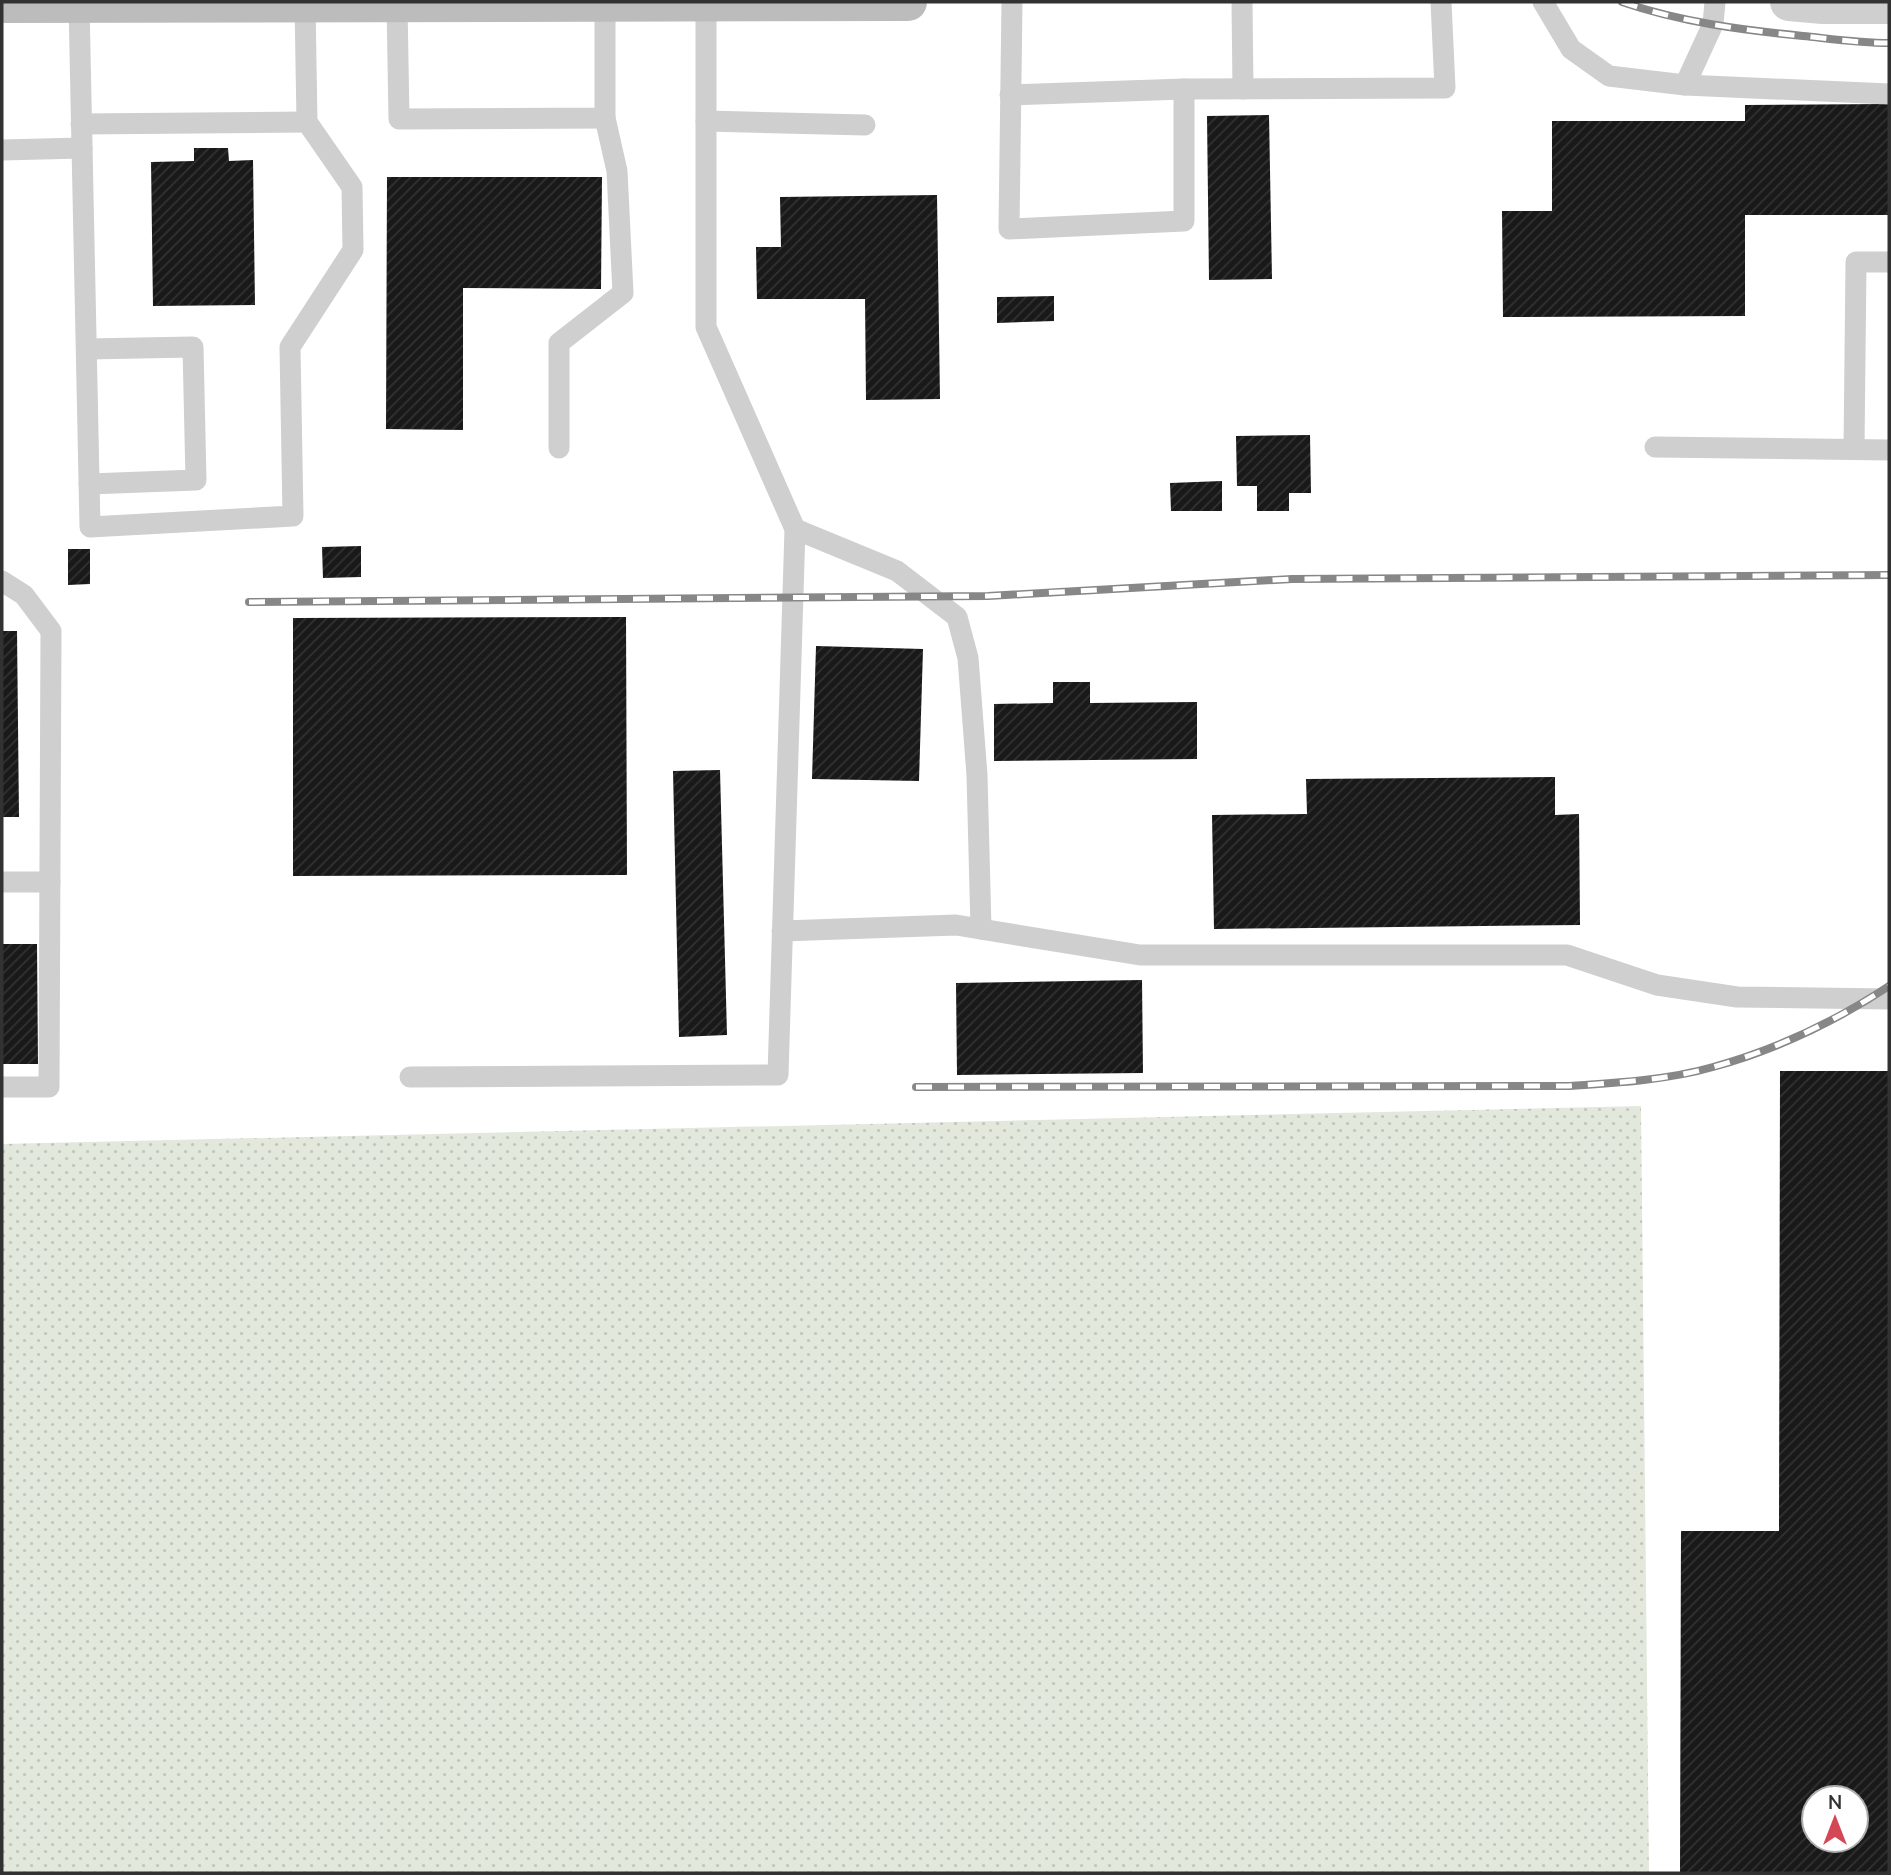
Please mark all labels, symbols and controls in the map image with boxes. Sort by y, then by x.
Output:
north arrow [1800,1784,1870,1854]
text: N [1828,1790,1842,1816]

